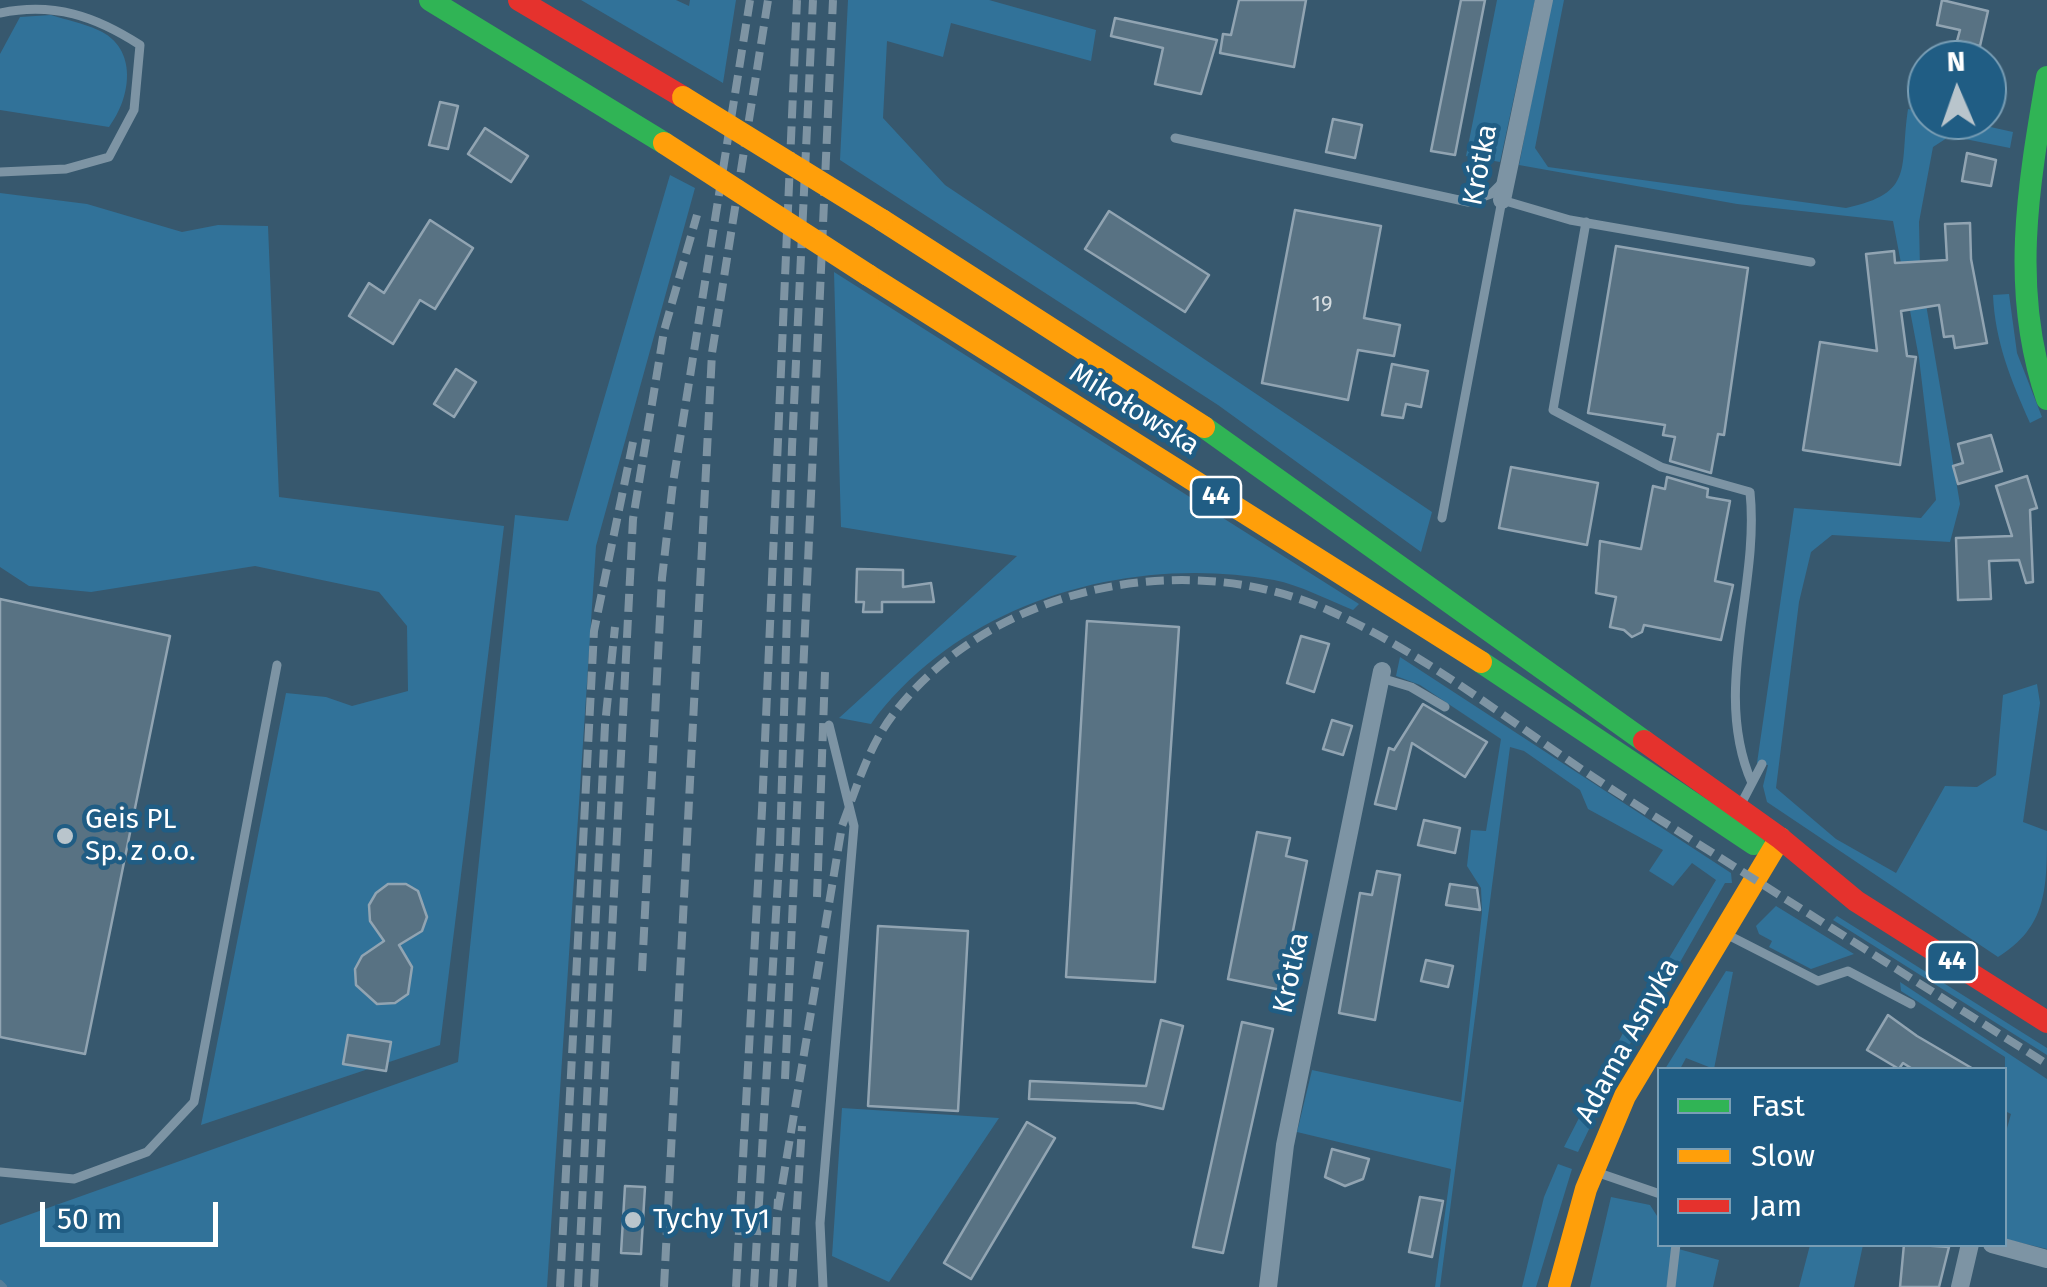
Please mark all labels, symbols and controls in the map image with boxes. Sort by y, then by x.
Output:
north arrow [1907,40,2007,140]
text: N [1946,45,1966,78]
street label: Krótka [1457,122,1505,208]
house number: 19 [1311,292,1333,318]
street label: Mikołowska [1063,357,1205,463]
road number: 44 [1191,477,1241,517]
place label: Geis PL Sp. z o.o. [85,803,196,869]
marker: Geis PL Sp. z o.o. [54,825,76,847]
street label: Krótka [1267,929,1317,1017]
road number: 44 [1927,942,1977,982]
street label: Adama Asnyka [1569,953,1687,1129]
legend [1657,1067,2007,1247]
text: Fast [1751,1088,1805,1124]
text: Slow [1751,1138,1815,1174]
scale bar [45,1182,222,1244]
text: Jam [1751,1188,1802,1224]
text: 50 m [57,1201,122,1237]
place label: Tychy Ty1 [653,1203,770,1237]
marker: Tychy Ty1 [622,1209,644,1231]

